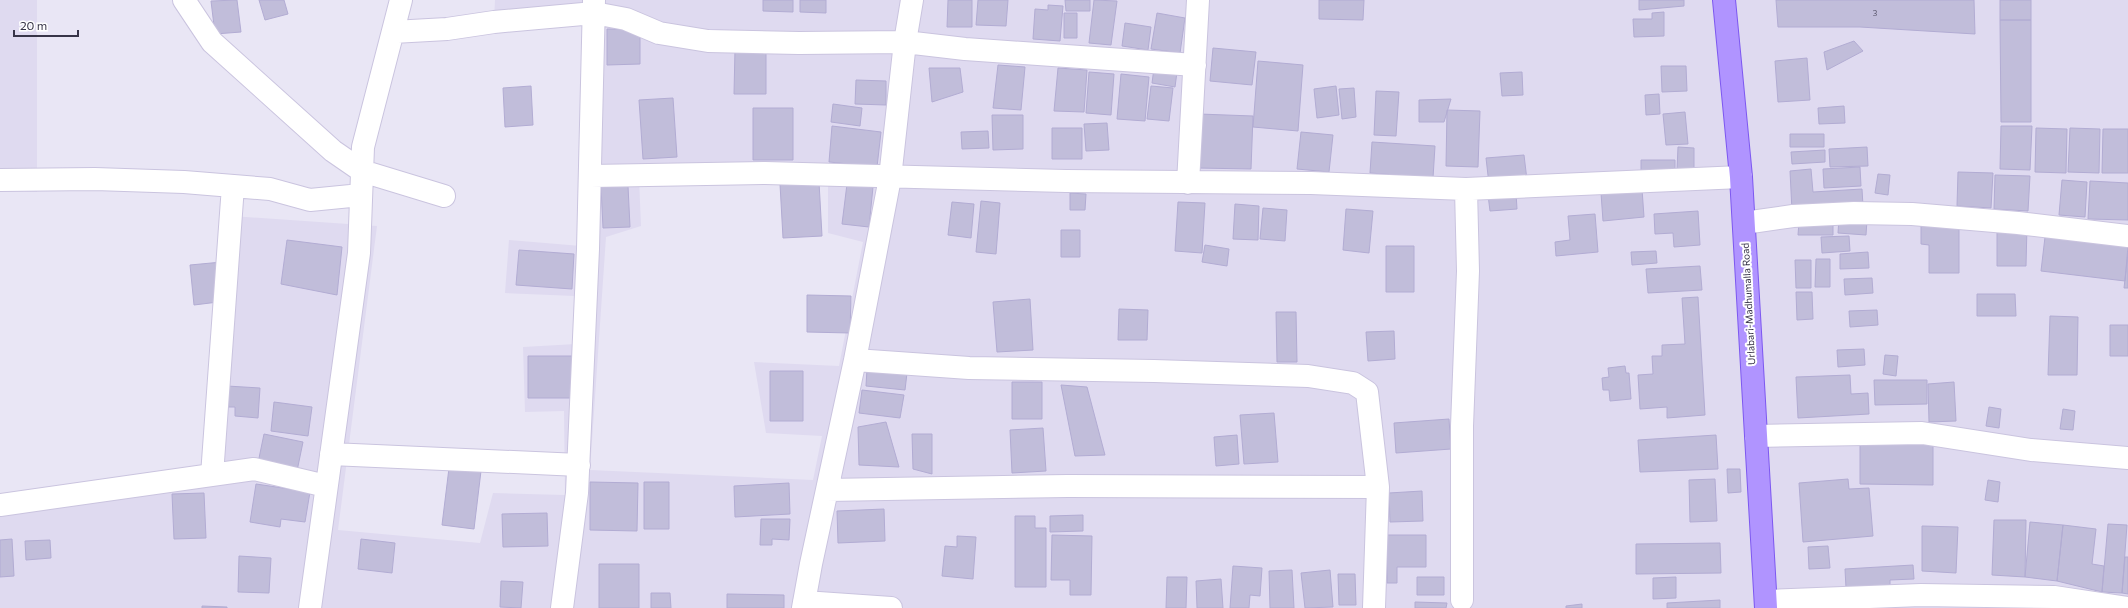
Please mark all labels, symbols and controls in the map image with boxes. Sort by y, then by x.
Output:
house number: 3 [1873,8,1878,18]
scale bar [14,12,78,38]
text: 20 m [20,18,47,32]
street label: Urlabari-Madhumalla Road [1739,242,1757,365]

